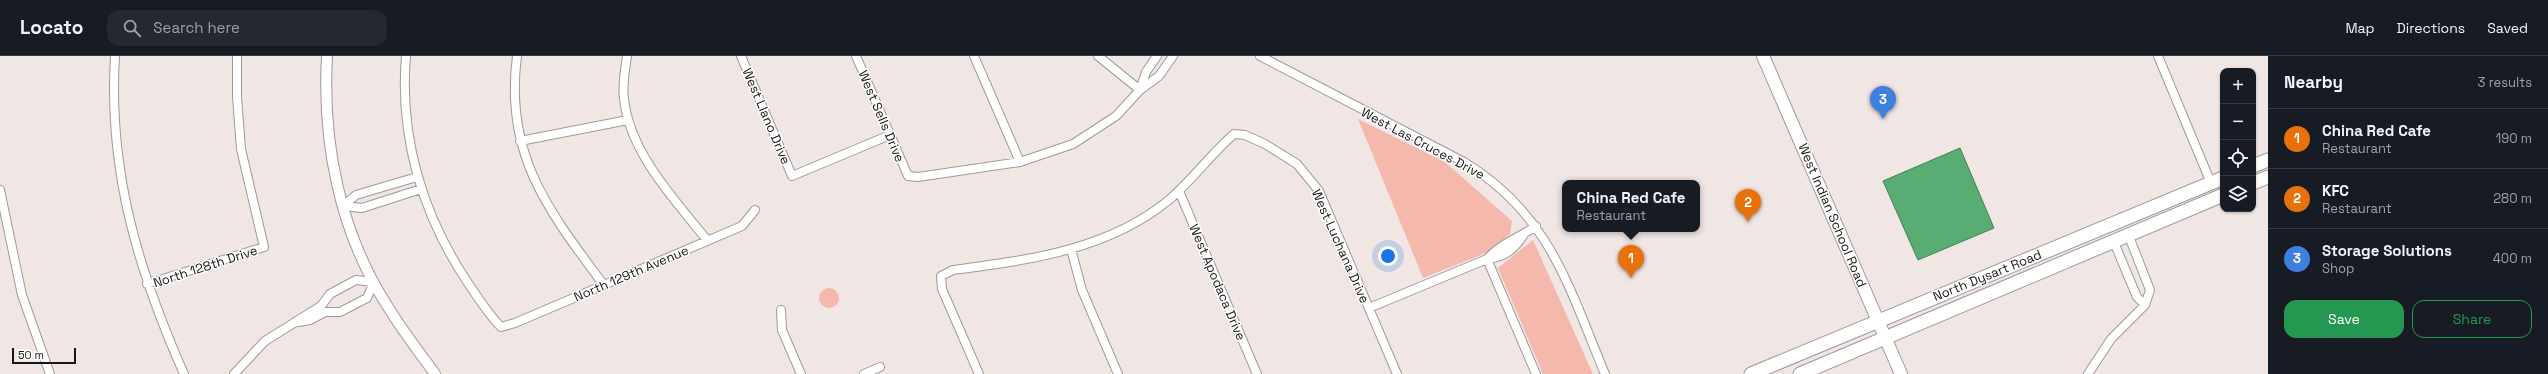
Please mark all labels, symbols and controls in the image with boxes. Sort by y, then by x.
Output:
search box [107,10,387,46]
text: Locato [20,15,83,40]
icon: search [121,17,143,39]
text: Search here [153,18,240,37]
text: Map [2345,19,2375,37]
text: Directions [2397,19,2465,37]
text: Saved [2487,19,2528,37]
street label: West Llano Drive [739,65,795,167]
street label: West Sells Drive [855,68,909,165]
map controls [2220,68,2256,212]
button: + [2220,68,2256,104]
text: Nearby [2284,71,2343,93]
text: 3 results [2478,74,2532,91]
pin: 3 [1870,86,1896,119]
street label: West Las Cruces Drive [1358,104,1488,183]
button: − [2220,104,2256,140]
text: China Red Cafe [2322,121,2431,140]
text: 1 [2294,130,2300,147]
text: 190 m [2496,130,2532,147]
button: locate [2220,140,2256,176]
text: Restaurant [2322,140,2392,157]
street label: West Indian School Road [1795,141,1871,290]
button: layers [2220,176,2256,212]
popup [1562,180,1700,232]
text: KFC [2322,181,2349,200]
street label: West Luchana Drive [1308,187,1373,306]
text: China Red Cafe [1577,188,1685,207]
pin: 2 [1735,189,1761,222]
text: 2 [2293,190,2301,207]
text: 280 m [2493,190,2532,207]
text: Restaurant [2322,200,2392,217]
text: Restaurant [1577,207,1646,224]
street label: West Apodaca Drive [1185,221,1250,343]
text: Storage Solutions [2322,241,2452,260]
street label: North 128th Drive [151,242,259,291]
street label: North 129th Avenue [571,242,691,305]
pin: 1 [1618,245,1644,278]
your location [1378,246,1398,266]
street label: North Dysart Road [1930,246,2044,305]
text: 3 [2293,250,2301,267]
text: 400 m [2493,250,2532,267]
text: Shop [2322,260,2354,277]
button: Save [2284,300,2404,338]
button: Share [2412,300,2532,338]
scale bar [12,346,76,365]
text: 50 m [18,348,44,362]

